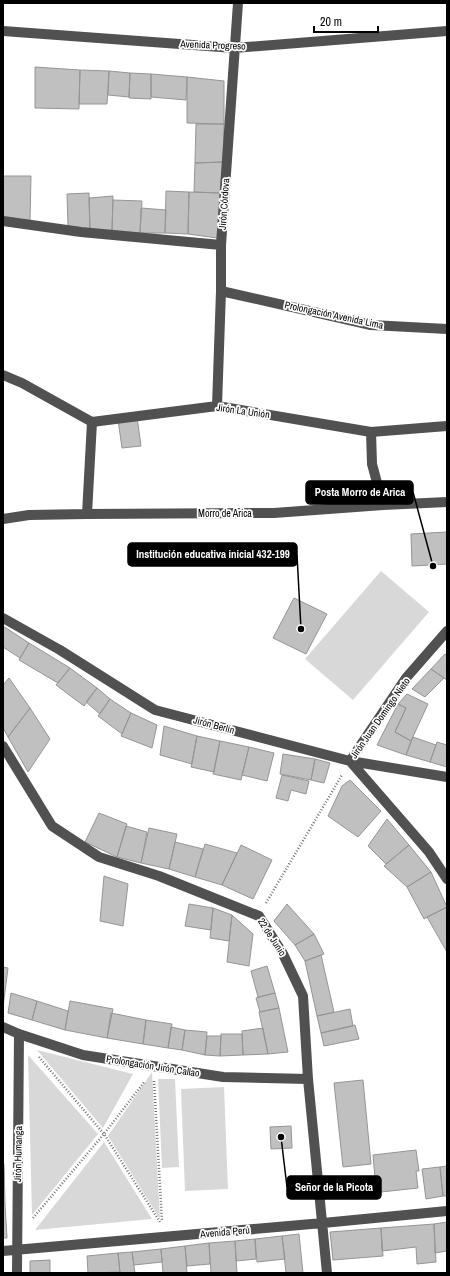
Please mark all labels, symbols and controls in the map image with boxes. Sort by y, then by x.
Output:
scale bar [314,8,378,34]
text: 20 m [320,14,342,30]
street label: Avenida Progreso [179,37,246,53]
street label: Jirón Córdova [216,177,232,230]
street label: Prolongación Avenida Lima [283,298,385,332]
street label: Jirón La Unión [215,401,271,421]
callout: Posta Morro de Arica [306,481,413,504]
text: Posta Morro de Arica [315,485,405,499]
street label: Morro de Arica [198,507,252,520]
callout: Institución educativa inicial 432-199 [128,543,297,566]
text: Institución educativa inicial 432-199 [136,547,290,561]
street label: Jirón Juan Domingo Nieto [347,675,413,761]
street label: Jirón Berlín [192,713,236,737]
street label: 22 de Junio [255,915,289,959]
street label: Prolongación Jirón Callao [105,1052,201,1080]
street label: Jirón Humanga [11,1125,25,1182]
callout: Señor de la Picota [287,1176,381,1199]
text: Señor de la Picota [295,1180,373,1194]
street label: Avenida Perú [199,1223,250,1241]

